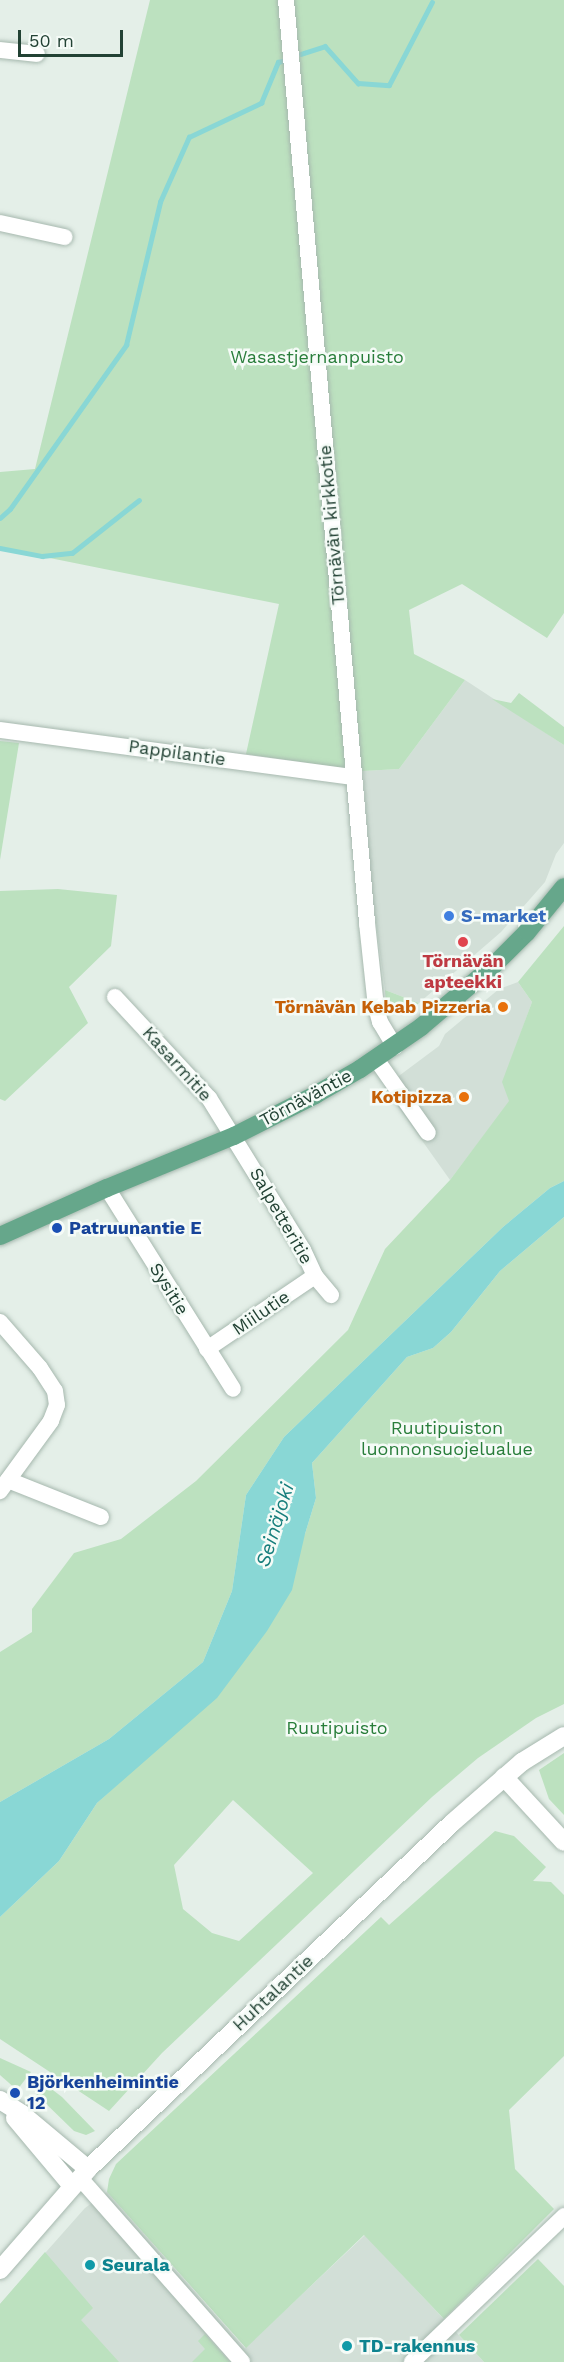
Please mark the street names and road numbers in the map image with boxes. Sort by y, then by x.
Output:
street label: Törnävän kirkkotie [314,444,350,606]
street label: Pappilantie [127,735,227,771]
street label: Kasarmitie [138,1022,216,1106]
street label: Törnäväntie [256,1065,356,1131]
street label: Salpetteritie [245,1164,317,1268]
street label: Sysitie [145,1259,193,1319]
street label: Miilutie [228,1286,294,1340]
street label: Huhtalantie [228,1950,318,2036]

